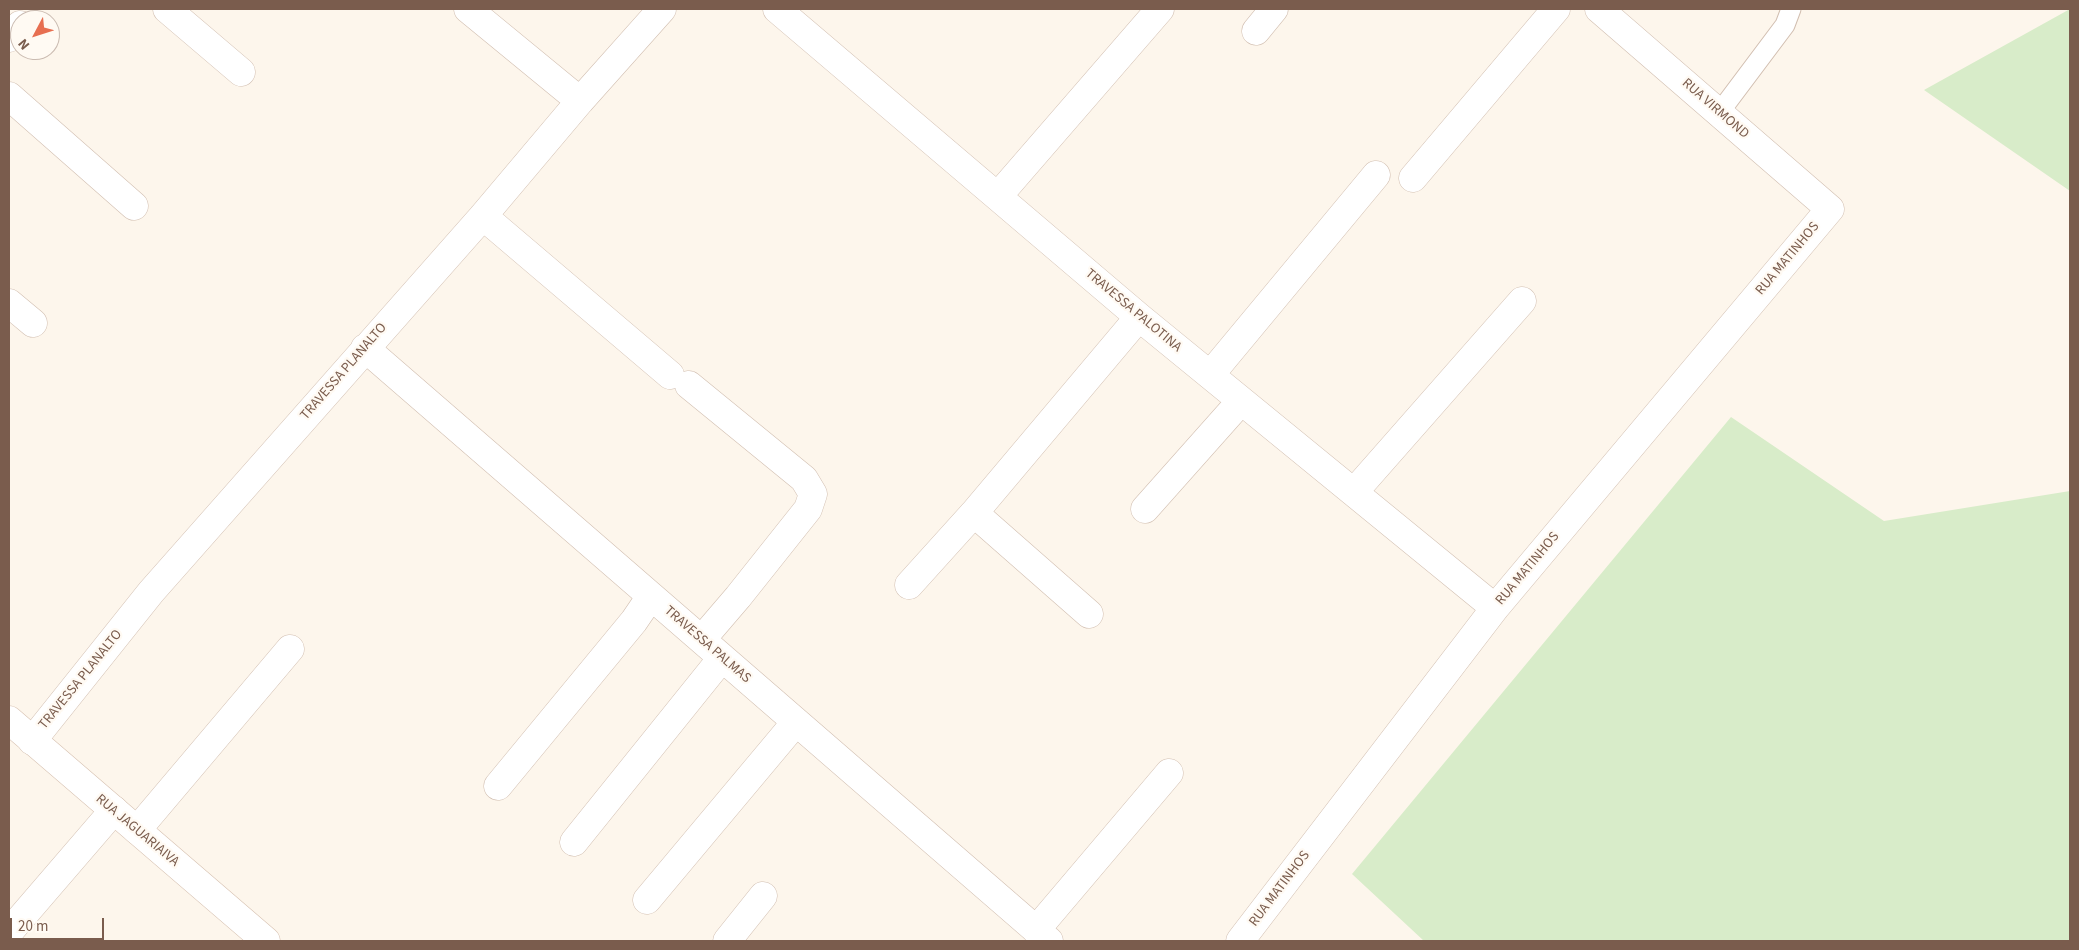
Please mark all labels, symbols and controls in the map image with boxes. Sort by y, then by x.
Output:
north arrow [10,10,60,60]
text: N [14,34,35,54]
street label: RUA VIRMOND [1678,75,1752,143]
street label: RUA MATINHOS [1753,219,1823,299]
street label: TRAVESSA PALOTINA [1081,266,1185,356]
street label: TRAVESSA PLANALTO [297,320,391,424]
street label: RUA MATINHOS [1493,529,1563,609]
street label: TRAVESSA PALMAS [660,603,754,687]
street label: TRAVESSA PLANALTO [36,627,126,733]
street label: RUA JAGUARIAIVA [92,791,182,871]
street label: RUA MATINHOS [1246,848,1314,930]
scale bar [12,908,106,940]
text: 20 m [18,916,48,937]

